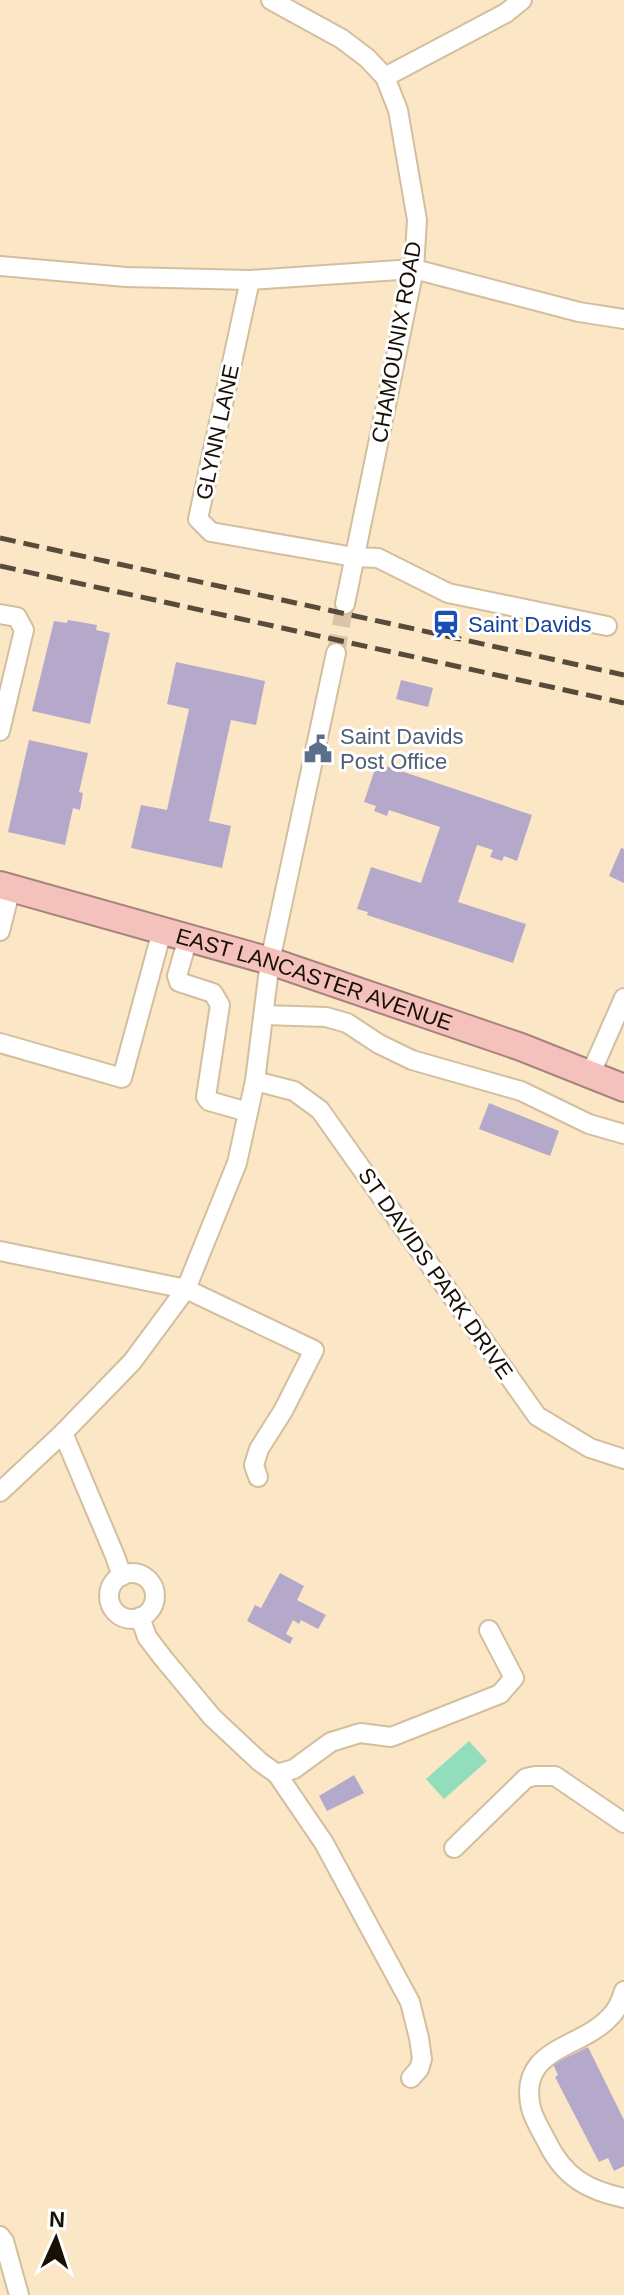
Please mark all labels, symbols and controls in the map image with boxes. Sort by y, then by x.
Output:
street label: CHAMOUNIX ROAD [366,239,427,445]
street label: GLYNN LANE [191,362,244,502]
station icon: Saint Davids [431,609,461,639]
place label: Saint Davids [468,612,592,637]
place label: Saint Davids Post Office [340,724,464,774]
public building icon: Saint Davids Post Office [303,734,333,764]
street label: EAST LANCASTER AVENUE [173,923,456,1036]
street label: ST DAVIDS PARK DRIVE [353,1163,518,1384]
north arrow [16,2199,96,2279]
text: N [48,2207,66,2232]

